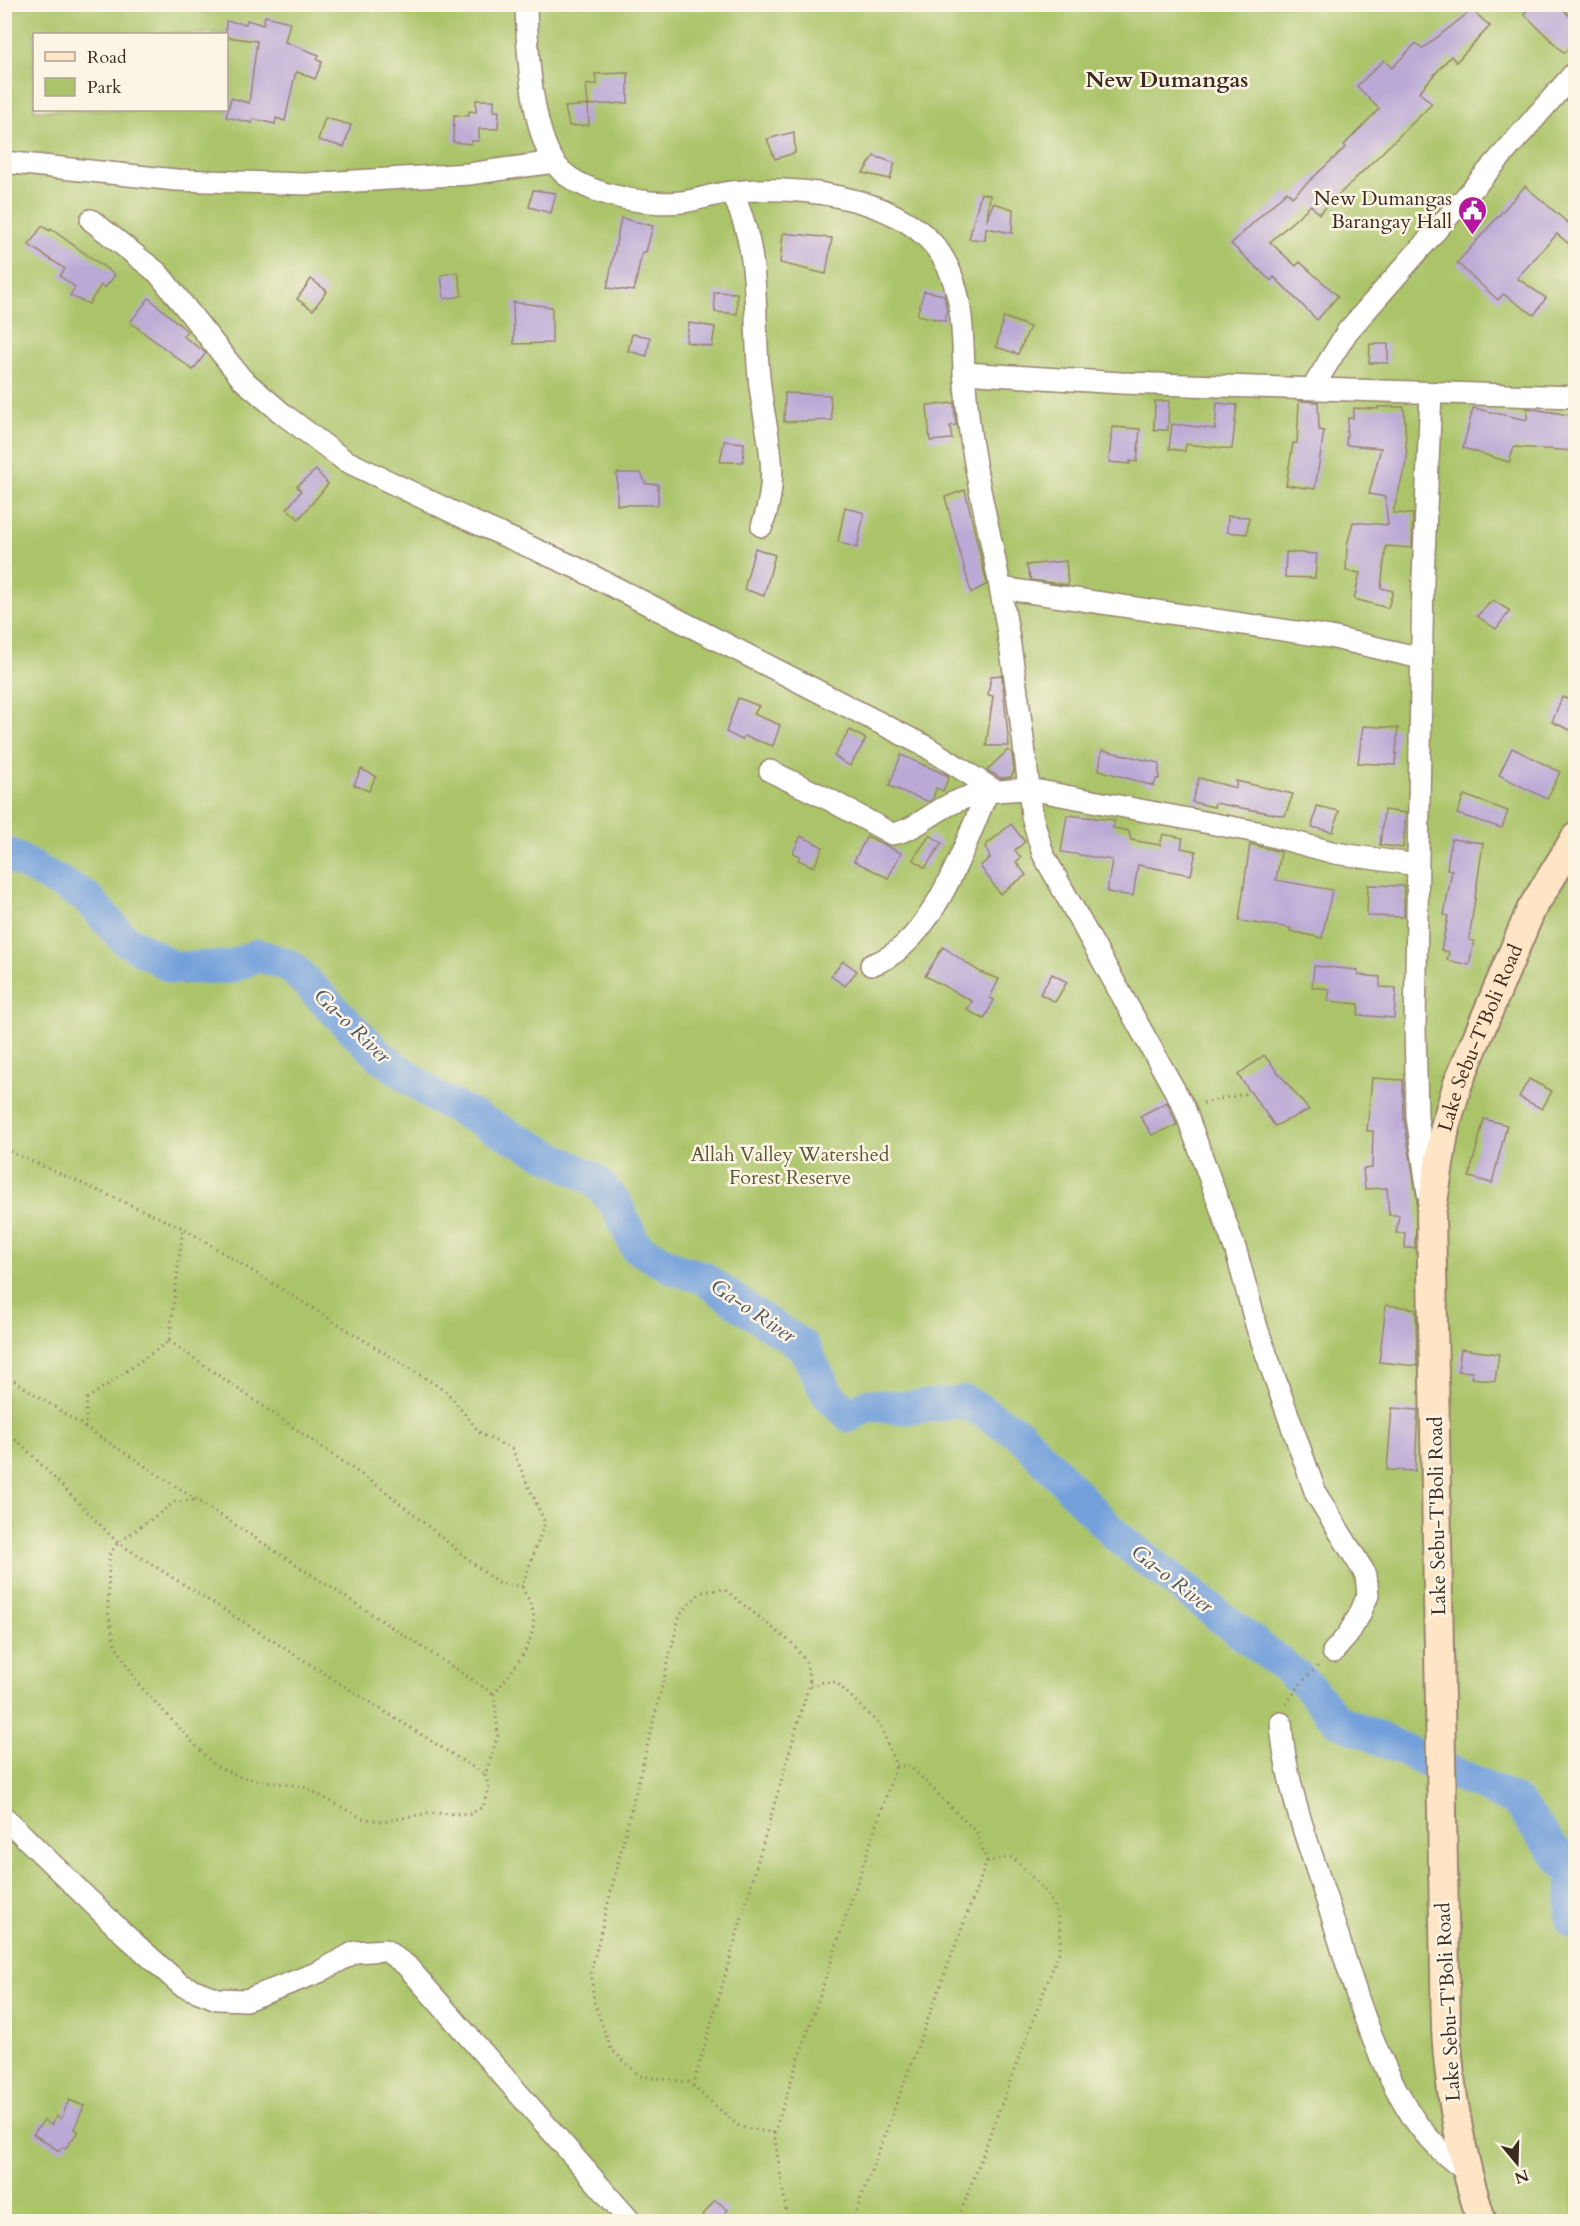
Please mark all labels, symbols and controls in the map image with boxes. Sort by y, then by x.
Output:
legend [33,33,228,111]
text: Road [87,45,127,70]
district label: New Dumangas [1085,65,1249,95]
text: Park [87,75,122,100]
place label: New Dumangas Barangay Hall [1314,185,1452,235]
public building icon: New Dumangas Barangay Hall [1457,194,1489,236]
street label: Lake Sebu-T'Boli Road [1431,940,1529,1135]
water label: Ga-o River [307,982,398,1071]
park label: Allah Valley Watershed Forest Reserve [691,1141,890,1191]
water label: Ga-o River [705,1272,802,1351]
street label: Lake Sebu-T'Boli Road [1422,1416,1452,1616]
water label: Ga-o River [1125,1538,1220,1621]
street label: Lake Sebu-T'Boli Road [1429,1901,1467,2102]
north arrow [1487,2133,1547,2193]
text: N [1511,2164,1532,2189]

